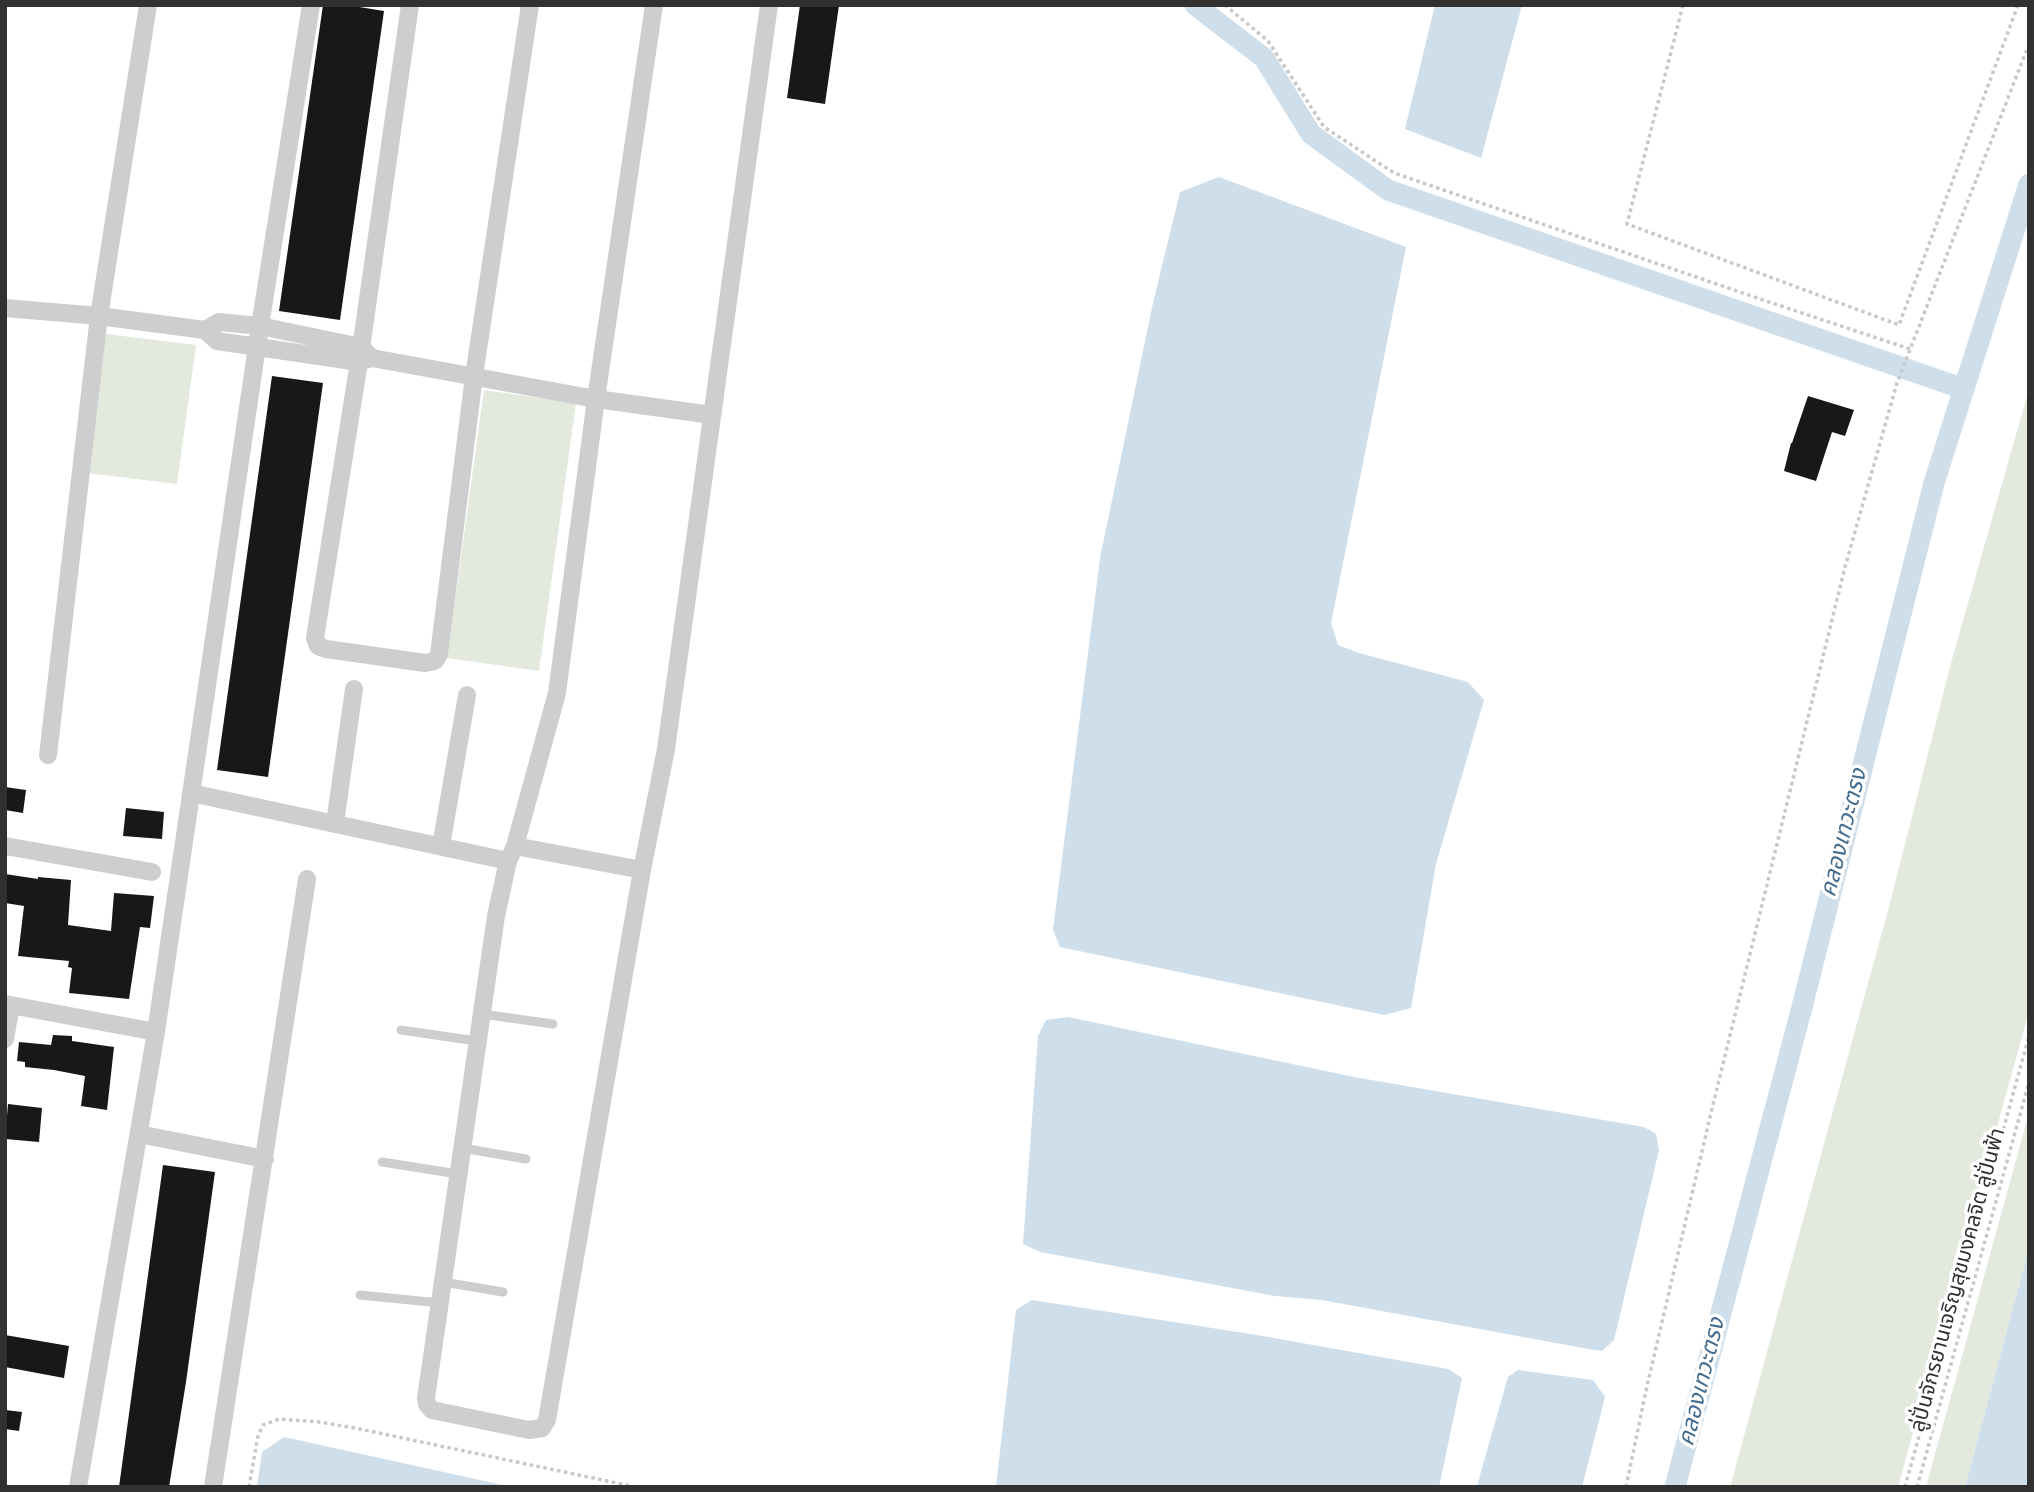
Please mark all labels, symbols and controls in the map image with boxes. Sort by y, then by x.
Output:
water label: คลองเทวะตรง [1815,766,1873,900]
street label: ลู่ปั่นจักรยานเจริญสุขมงคลจิต ลู่ปั่นฟ้า [1905,1125,2011,1435]
water label: คลองเทวะตรง [1673,1315,1731,1449]

